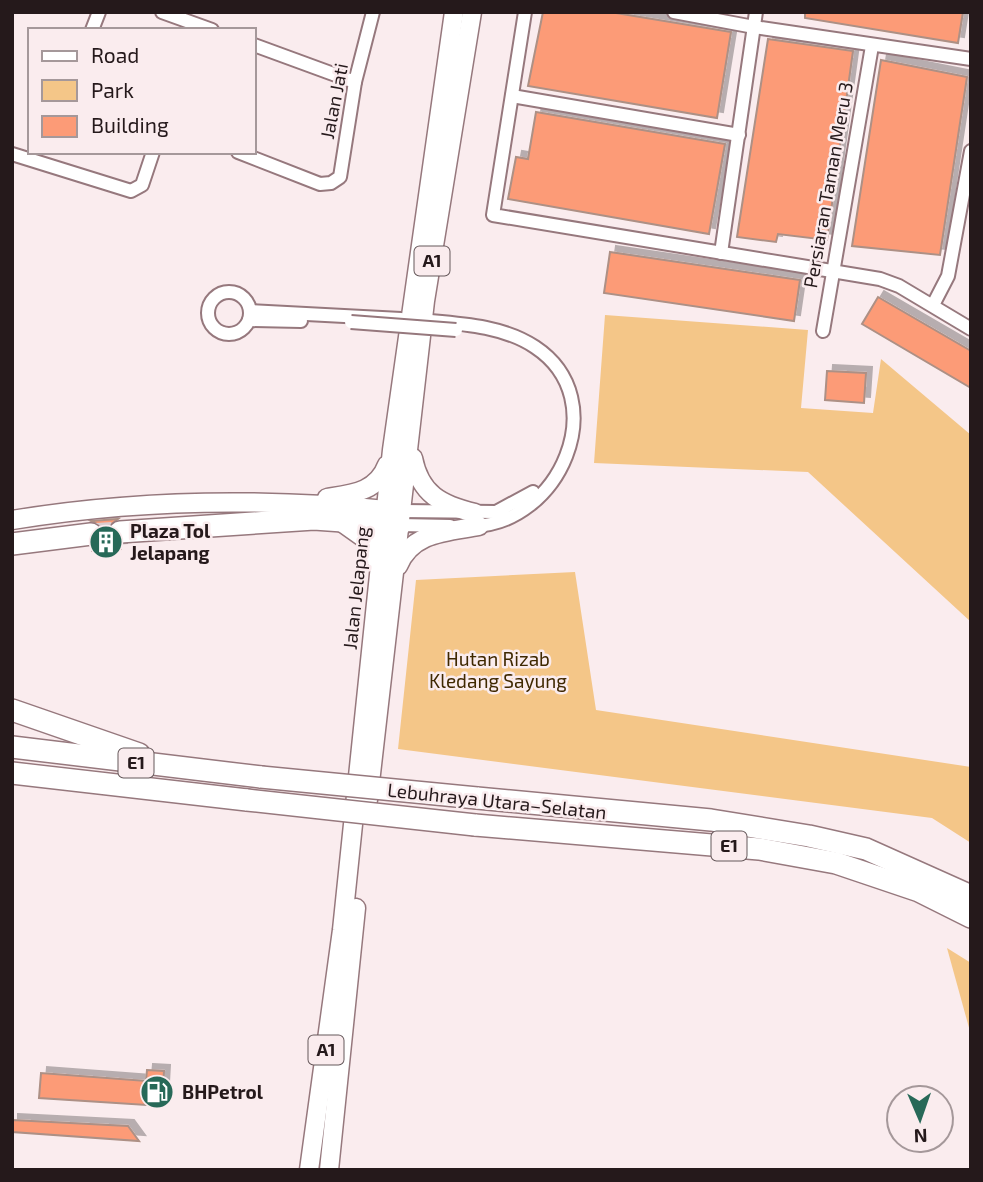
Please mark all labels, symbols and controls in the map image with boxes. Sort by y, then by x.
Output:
legend [28,28,256,154]
text: Road [91,42,139,67]
street label: Jalan Jati [315,61,352,141]
text: Park [91,77,134,102]
street label: Persiaran Taman Meru 3 [798,80,857,290]
text: Building [91,112,169,137]
road number: A1 [414,246,450,276]
place label: Plaza Tol Jelapang [130,519,211,564]
building icon: Plaza Tol Jelapang [87,523,125,561]
street label: Jalan Jelapang [338,525,373,651]
park label: Hutan Rizab Kledang Sayung [429,647,567,692]
road number: E1 [118,748,154,778]
street label: Lebuhraya Utara–Selatan [386,778,608,823]
road number: E1 [712,832,746,860]
road number: A1 [308,1036,344,1064]
fuel station icon: BHPetrol [138,1073,176,1111]
place label: BHPetrol [182,1080,264,1103]
north arrow [885,1084,955,1154]
text: N [913,1125,928,1148]

